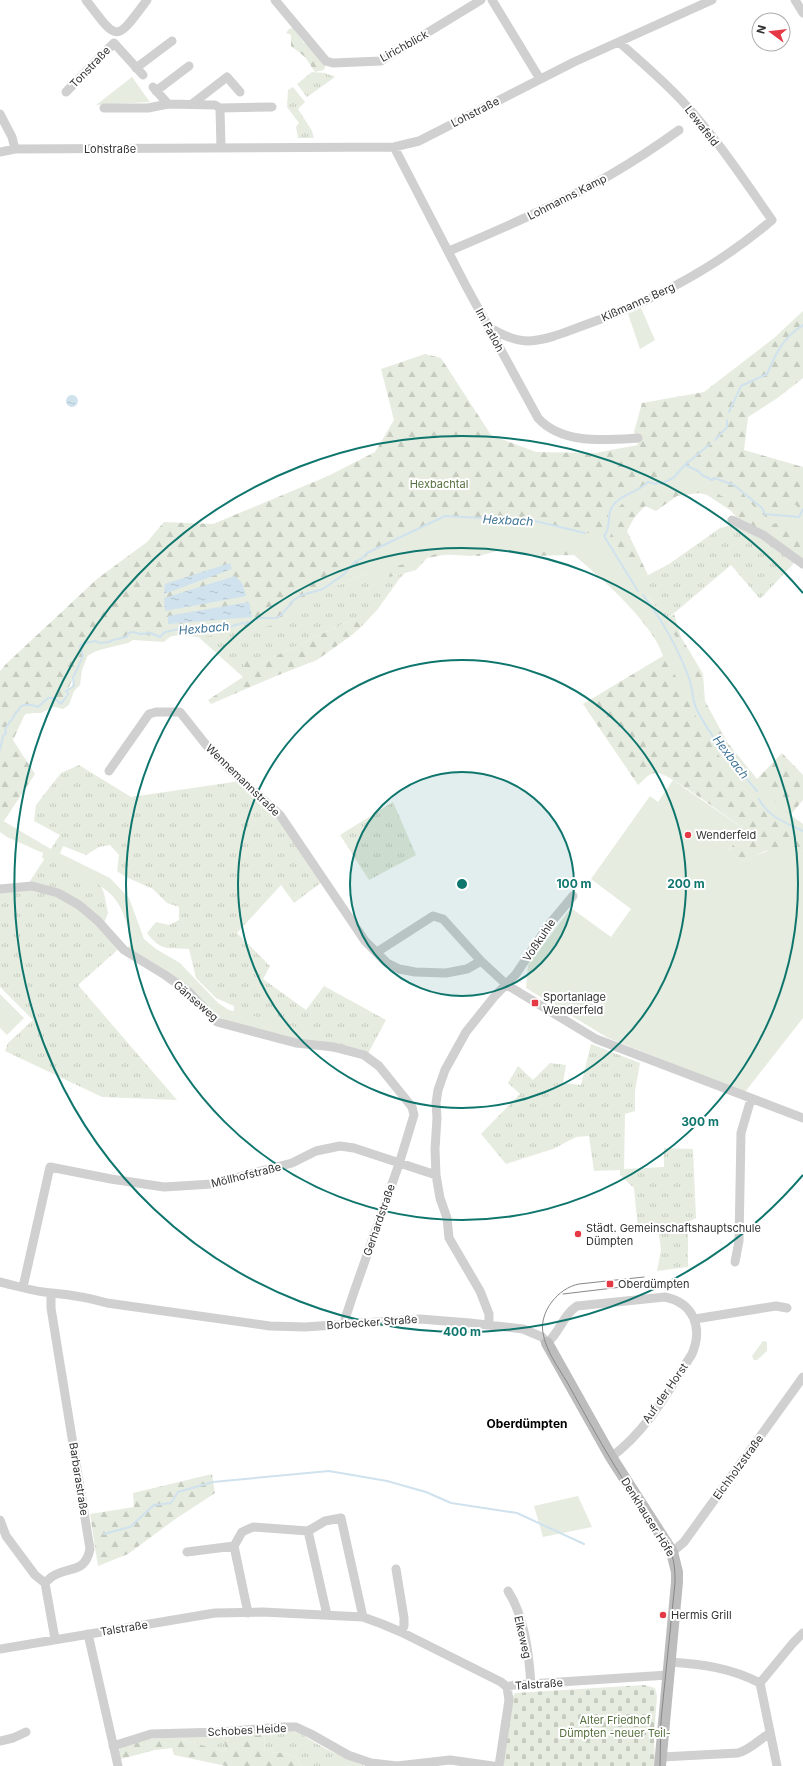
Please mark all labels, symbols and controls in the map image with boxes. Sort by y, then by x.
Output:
north arrow [751,12,791,52]
text: N [753,24,769,35]
street label: Lirichblick [377,27,431,65]
street label: Tonstraße [67,43,113,91]
street label: Lohstraße [449,94,501,130]
street label: Lewafeld [682,103,722,149]
street label: Lohstraße [84,142,136,156]
street label: Lohmanns Kamp [525,171,609,223]
street label: Kißmanns Berg [599,280,677,324]
street label: Im Fatloh [473,306,507,354]
park label: Hexbachtal [410,477,468,491]
water label: Hexbach [482,511,534,529]
water label: Hexbach [178,618,230,638]
water label: Hexbach [710,732,752,782]
street label: Wennemannstraße [203,741,283,819]
place label: Wenderfeld [696,828,756,842]
marker: Wenderfeld [683,830,693,840]
text: 100 m [556,876,592,891]
text: 200 m [667,876,705,891]
centre of rings [455,877,469,891]
street label: Voßkuhle [520,916,558,964]
street label: Gänseweg [171,978,221,1024]
place label: Sportanlage Wenderfeld [543,990,606,1017]
marker: Sportanlage Wenderfeld [530,998,540,1008]
text: 300 m [681,1114,719,1129]
street label: Möllhofstraße [210,1160,282,1190]
street label: Gerhardstraße [360,1182,398,1258]
place label: Städt. Gemeinschaftshauptschule Dümpten [586,1221,761,1248]
marker: Städt. Gemeinschaftshauptschule Dümpten [573,1229,583,1239]
place label: Oberdümpten [618,1277,690,1291]
marker: Oberdümpten [605,1279,615,1289]
street label: Borbecker Straße [326,1312,418,1332]
text: 400 m [443,1324,481,1339]
street label: Auf der Horst [639,1360,691,1426]
district label: Oberdümpten [487,1416,568,1431]
street label: Eichholzstraße [710,1432,766,1502]
street label: Barbarastraße [66,1441,92,1517]
street label: Denkhauser Höfe [618,1475,678,1559]
place label: Hermis Grill [671,1608,732,1622]
marker: Hermis Grill [658,1610,668,1620]
street label: Elkeweg [511,1614,535,1660]
street label: Talstraße [99,1617,149,1639]
street label: Talstraße [515,1675,563,1693]
park label: Alter Friedhof Dümpten -neuer Teil- [559,1713,671,1740]
street label: Schobes Heide [207,1721,287,1739]

